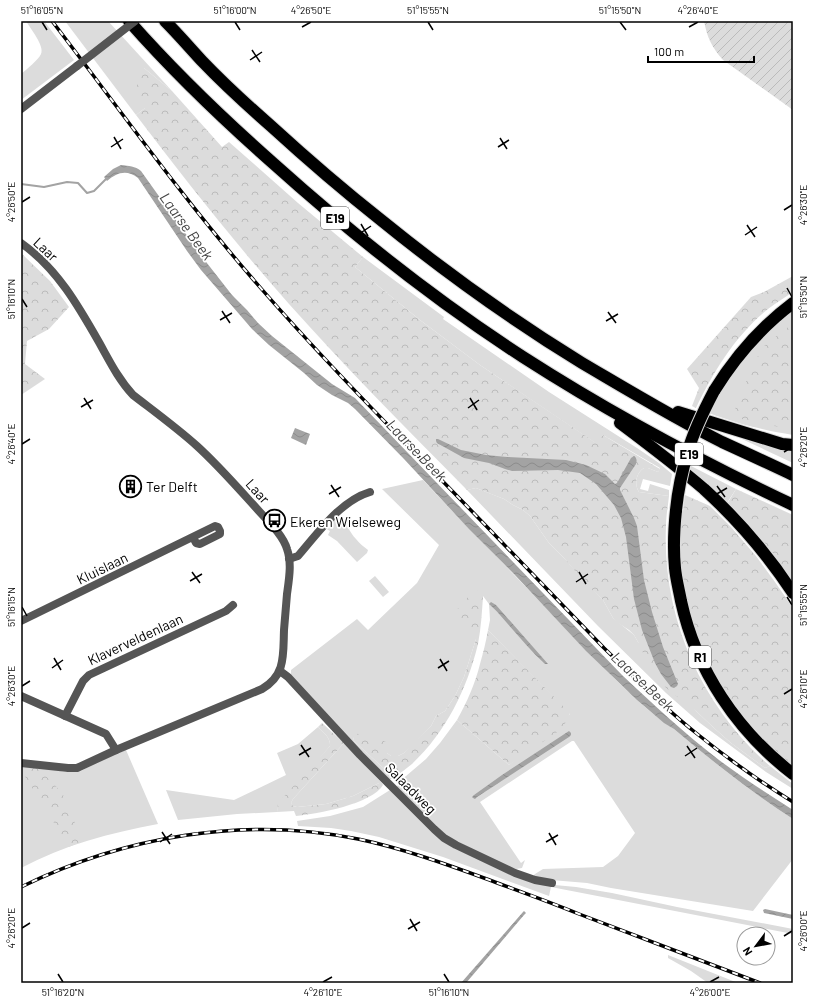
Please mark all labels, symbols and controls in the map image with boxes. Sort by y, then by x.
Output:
text: 51°16'05"N [21,4,63,16]
text: 51°16'00"N [214,4,256,16]
text: 4°26'50"E [291,4,331,16]
text: 51°15'55"N [407,4,449,16]
text: 51°15'50"N [599,4,641,16]
text: 4°26'40"E [678,4,718,16]
scale bar [648,38,754,64]
text: 100 m [654,44,684,58]
text: 4°26'50"E [5,182,17,222]
text: 4°26'30"E [797,185,809,225]
water label: Laarse Beek [157,189,218,264]
road number: E19 [321,207,349,229]
street label: Laar [30,233,62,265]
text: 51°15'50"N [797,276,809,318]
text: 51°16'10"N [5,279,17,319]
water label: Laarse Beek [383,415,451,485]
text: 4°26'40"E [5,424,17,464]
text: 4°26'20"E [797,427,809,467]
road number: E19 [675,443,703,465]
building icon: Ter Delft [117,473,143,499]
street label: Laar [243,475,273,507]
place label: Ter Delft [146,478,198,495]
bus stop icon: Ekeren Wielseweg [262,508,288,534]
place label: Ekeren Wielseweg [290,513,401,530]
street label: Kluislaan [74,548,130,588]
text: 51°15'55"N [797,584,809,626]
text: 51°16'15"N [5,587,17,627]
street label: Klaverveldenlaan [85,610,185,668]
road number: R1 [689,646,711,668]
water label: Laarse Beek [608,647,679,715]
text: 4°26'30"E [5,666,17,706]
text: 4°26'10"E [797,670,809,708]
street label: Salaadweg [382,759,440,817]
text: 4°26'20"E [5,908,17,948]
text: 4°26'00"E [797,910,809,952]
north arrow [736,926,776,966]
text: N [740,945,755,958]
text: 51°16'20"N [42,986,84,998]
text: 4°26'10"E [304,986,342,998]
text: 51°16'10"N [429,986,469,998]
text: 4°26'00"E [689,986,731,998]

